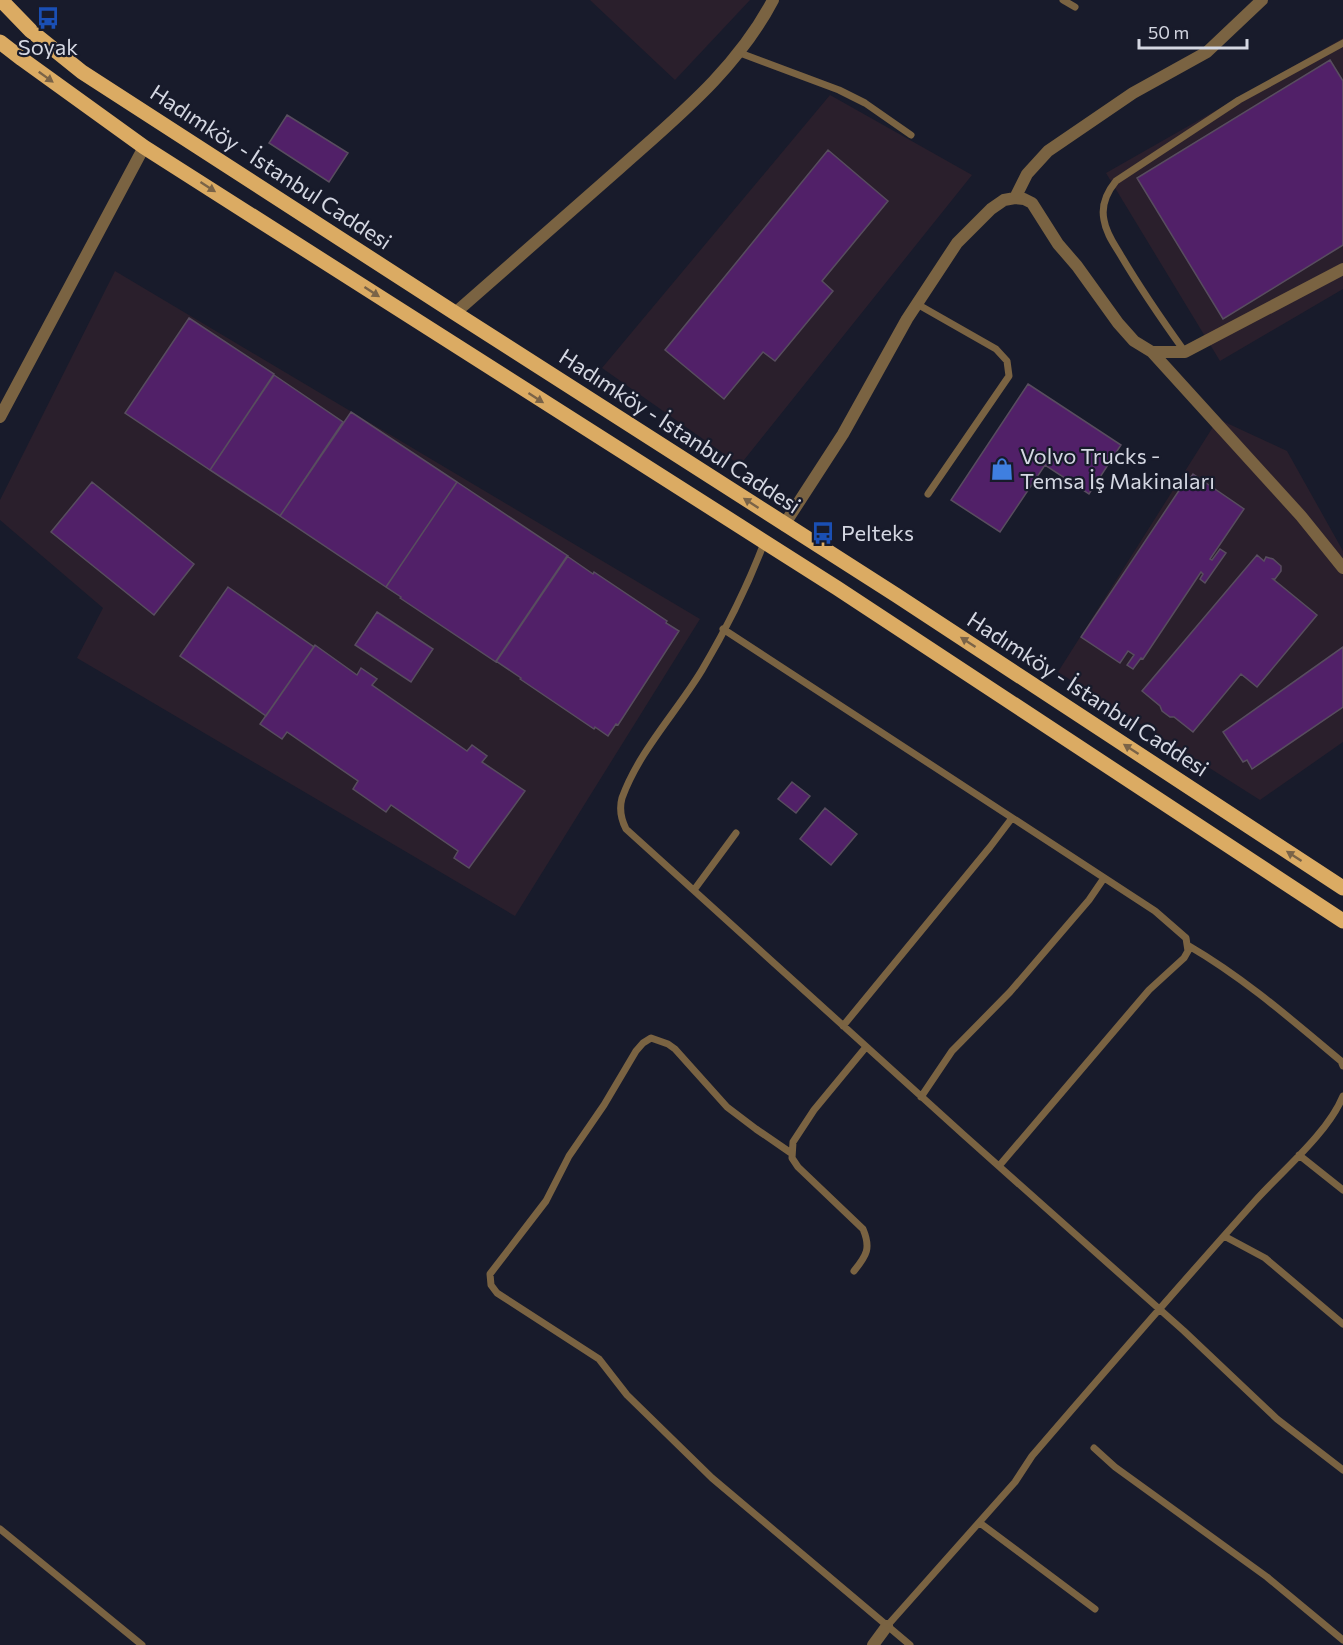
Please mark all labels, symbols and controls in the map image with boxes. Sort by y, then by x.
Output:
bus stop icon: Soyak [35,5,61,31]
scale bar [1139,12,1247,50]
text: 50 m [1148,21,1189,43]
place label: Soyak [18,33,78,60]
one-way arrow [38,71,54,83]
street label: Hadımköy - İstanbul Caddesi [145,78,397,255]
one-way arrow [199,181,216,192]
one-way arrow [364,286,380,297]
street label: Hadımköy - İstanbul Caddesi [554,342,806,519]
one-way arrow [528,392,544,403]
place label: Volvo Trucks - Temsa İş Makinaları [1020,442,1215,494]
shop icon: Volvo Trucks - Temsa İş Makinaları [989,456,1015,482]
one-way arrow [743,497,759,509]
place label: Pelteks [841,519,914,546]
bus stop icon: Pelteks [810,520,836,546]
street label: Hadımköy - İstanbul Caddesi [962,605,1214,782]
one-way arrow [960,636,976,647]
one-way arrow [1123,743,1139,754]
one-way arrow [1286,850,1302,861]

